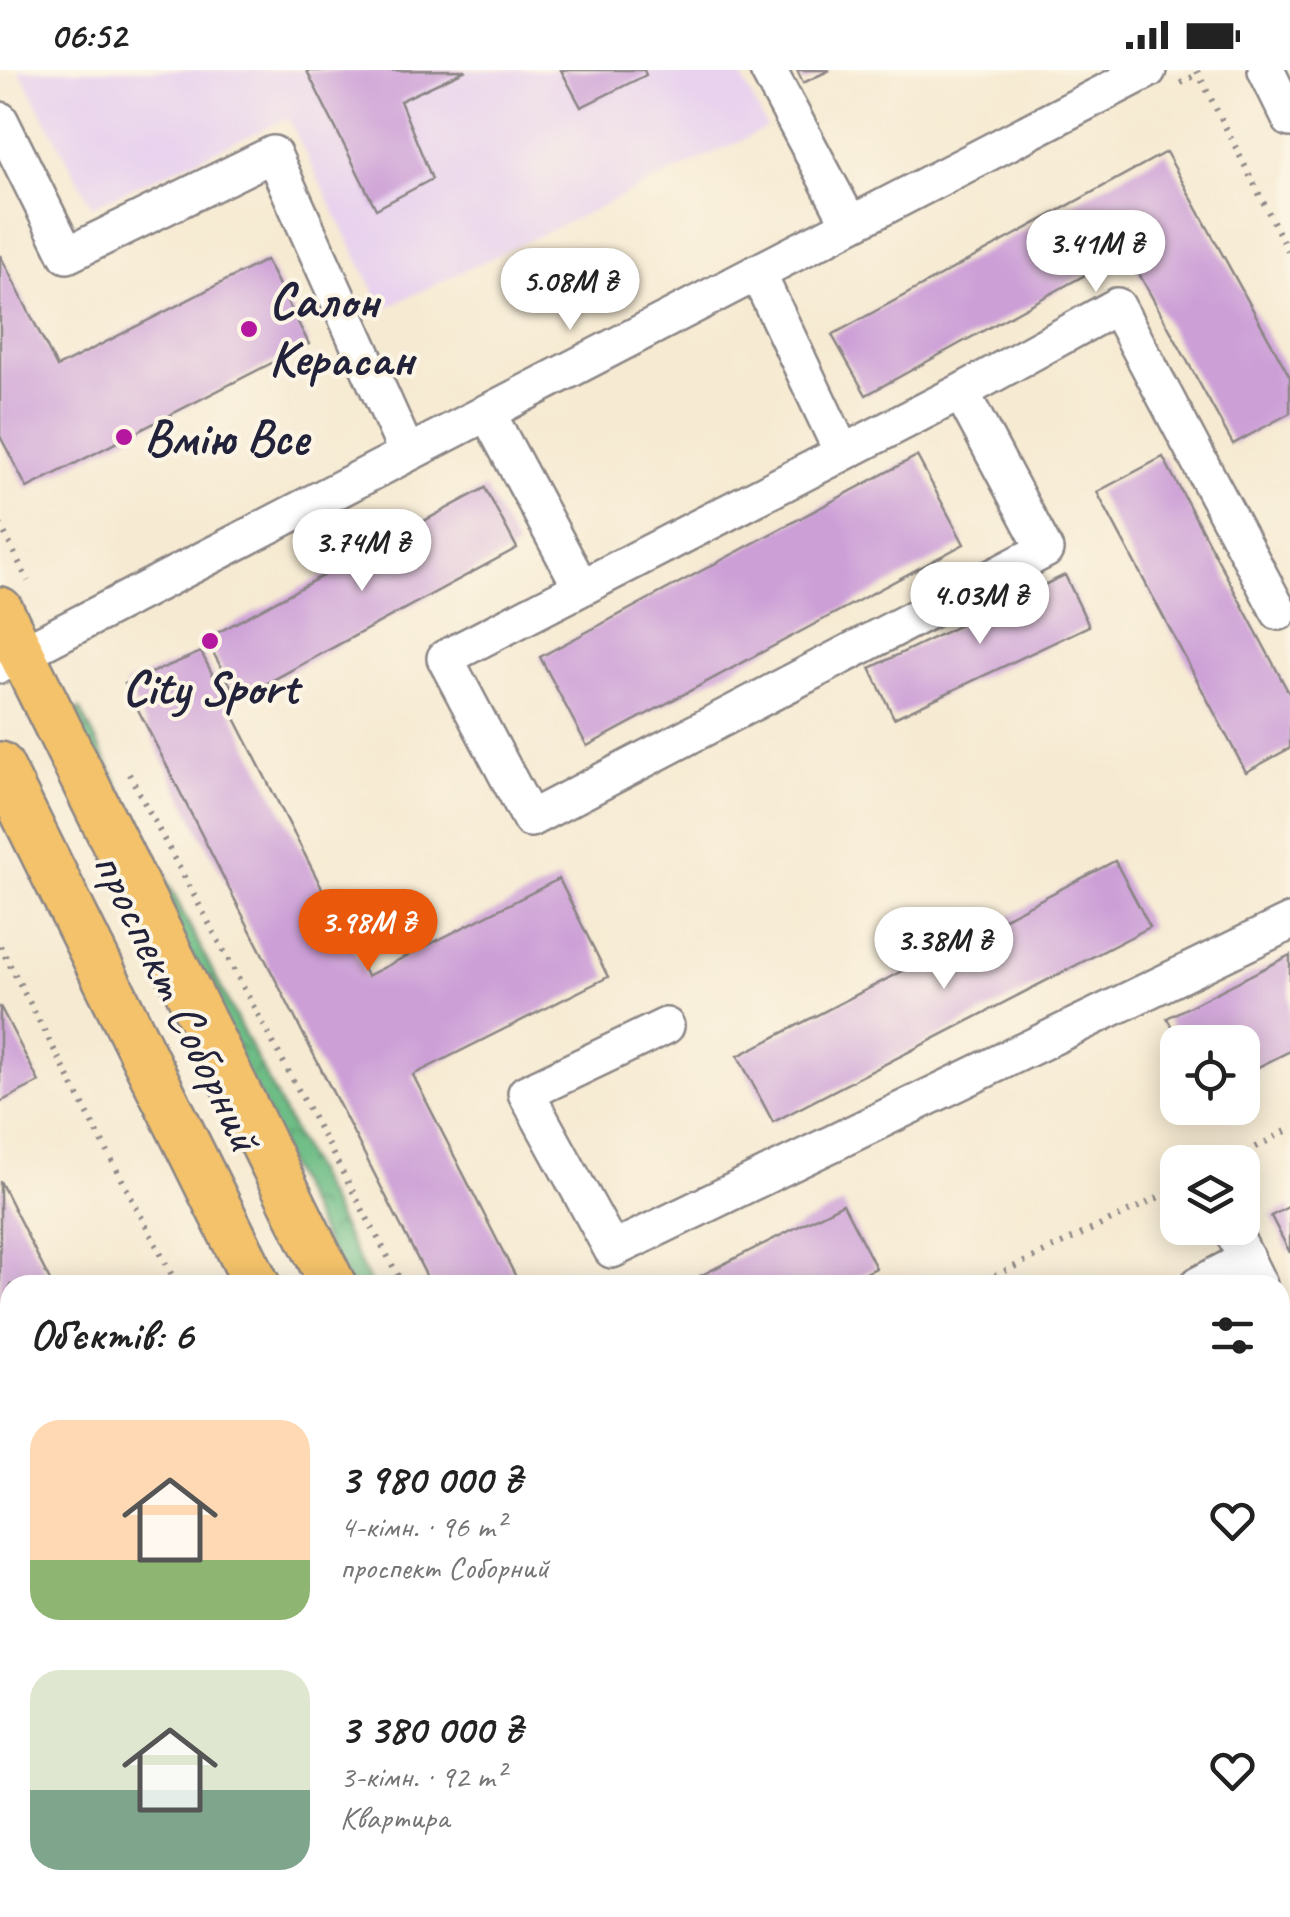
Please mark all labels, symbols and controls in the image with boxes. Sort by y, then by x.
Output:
text: 06:52 [50,12,126,59]
pin: 3.41M ₴ [1004,210,1188,295]
text: 3.41M ₴ [1048,222,1144,263]
pin: 5.08M ₴ [478,248,662,333]
text: 5.08M ₴ [523,260,617,301]
place label: Салон Керасан [269,269,417,390]
marker: Салон Керасан [238,318,260,340]
place label: Вмію Все [144,406,312,469]
marker: Вмію Все [113,426,135,448]
pin: 3.74M ₴ [270,509,454,594]
text: 3.74M ₴ [314,521,410,562]
pin: 4.03M ₴ [888,562,1072,647]
text: 4.03M ₴ [932,574,1028,615]
marker: City Sport [199,630,221,652]
place label: City Sport [122,656,303,719]
street label: проспект Соборний [78,841,279,1164]
pin: 3.98M ₴ [276,889,460,974]
text: 3.98M ₴ [321,901,415,942]
pin: 3.38M ₴ [852,907,1036,992]
text: 3.38M ₴ [896,919,992,960]
map controls [1160,1025,1260,1245]
button: locate [1160,1025,1260,1125]
button: layers [1160,1145,1260,1245]
icon: filters [1205,1308,1260,1363]
text: Об’єктів: 6 [30,1309,193,1362]
text: 3 980 000 ₴ [340,1453,522,1506]
icon: home [110,1460,230,1580]
icon: heart [1205,1493,1260,1548]
text: 4-кімн. · 96 m² [340,1506,505,1547]
text: проспект Соборний [340,1547,549,1588]
text: 3 380 000 ₴ [340,1703,522,1756]
icon: home [110,1710,230,1830]
icon: heart [1205,1743,1260,1798]
text: 3-кімн. · 92 m² [340,1756,505,1797]
text: Квартира [340,1797,449,1838]

